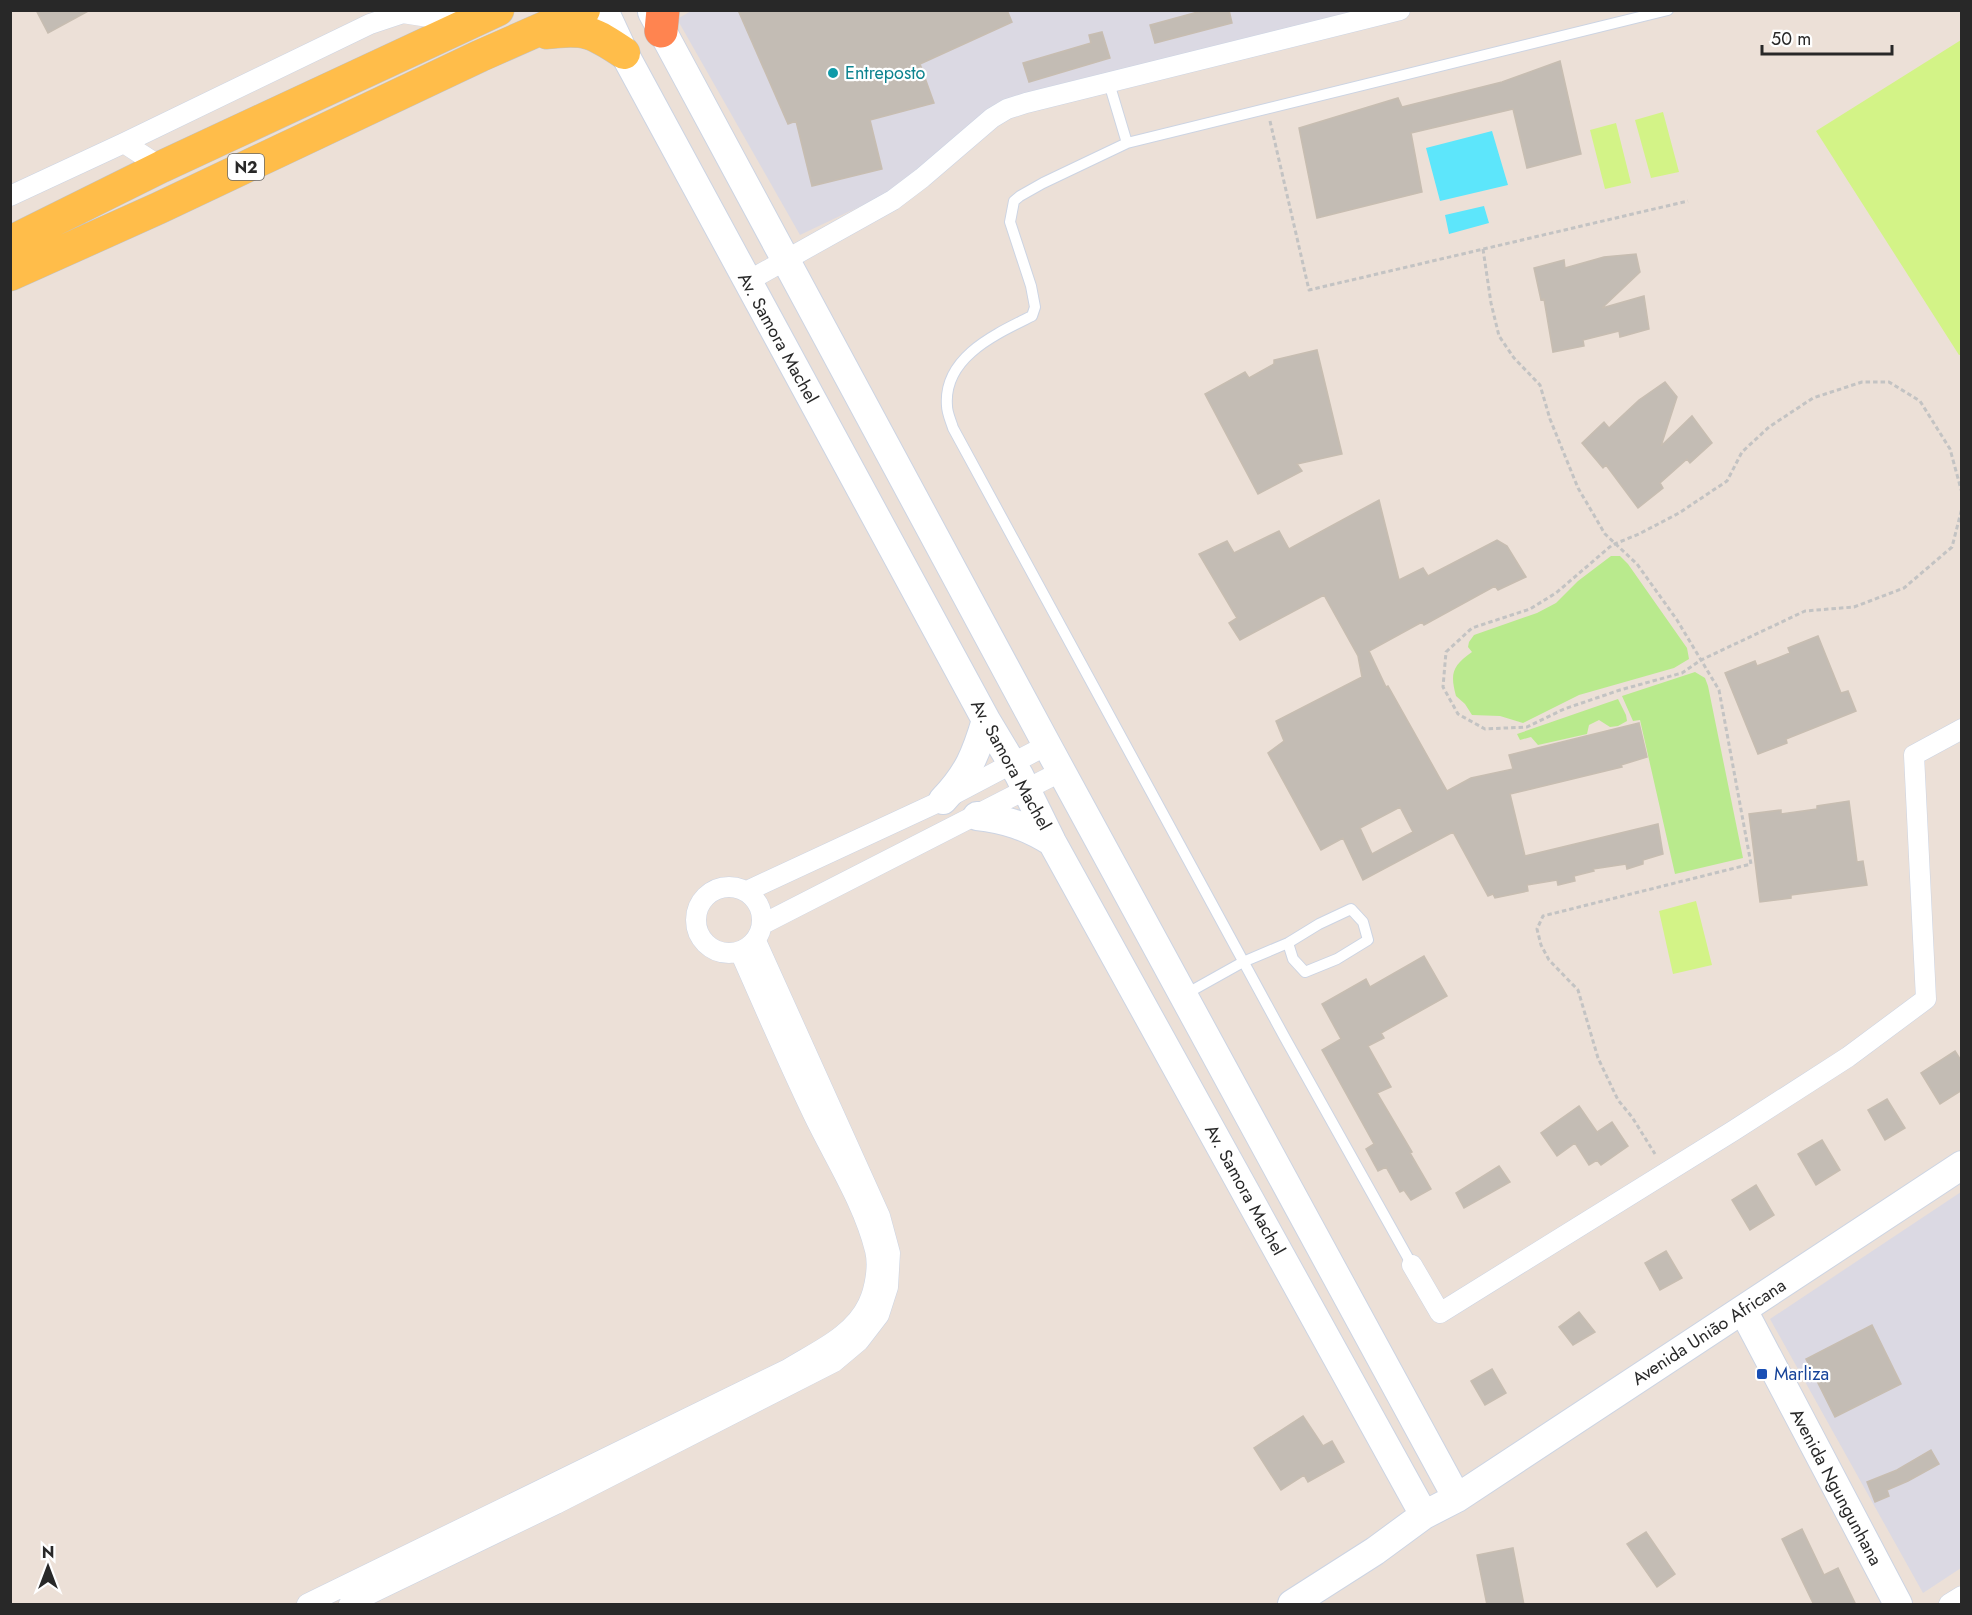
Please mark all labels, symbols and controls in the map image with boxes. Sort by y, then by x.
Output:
scale bar [1762,18,1892,56]
text: 50 m [1771,26,1811,52]
place label: Entreposto [845,60,926,86]
marker: Entreposto [826,66,840,80]
road number: N2 [228,154,264,180]
street label: Av. Samora Machel [731,268,825,408]
street label: Av. Samora Machel [964,695,1058,835]
street label: Av. Samora Machel [1198,1120,1292,1260]
street label: Avenida União Africana [1627,1272,1791,1392]
place label: Marliza [1774,1361,1829,1387]
marker: Marliza [1755,1367,1769,1381]
street label: Avenida Ngungunhana [1783,1404,1889,1570]
north arrow [18,1537,78,1597]
text: N [42,1541,54,1564]

